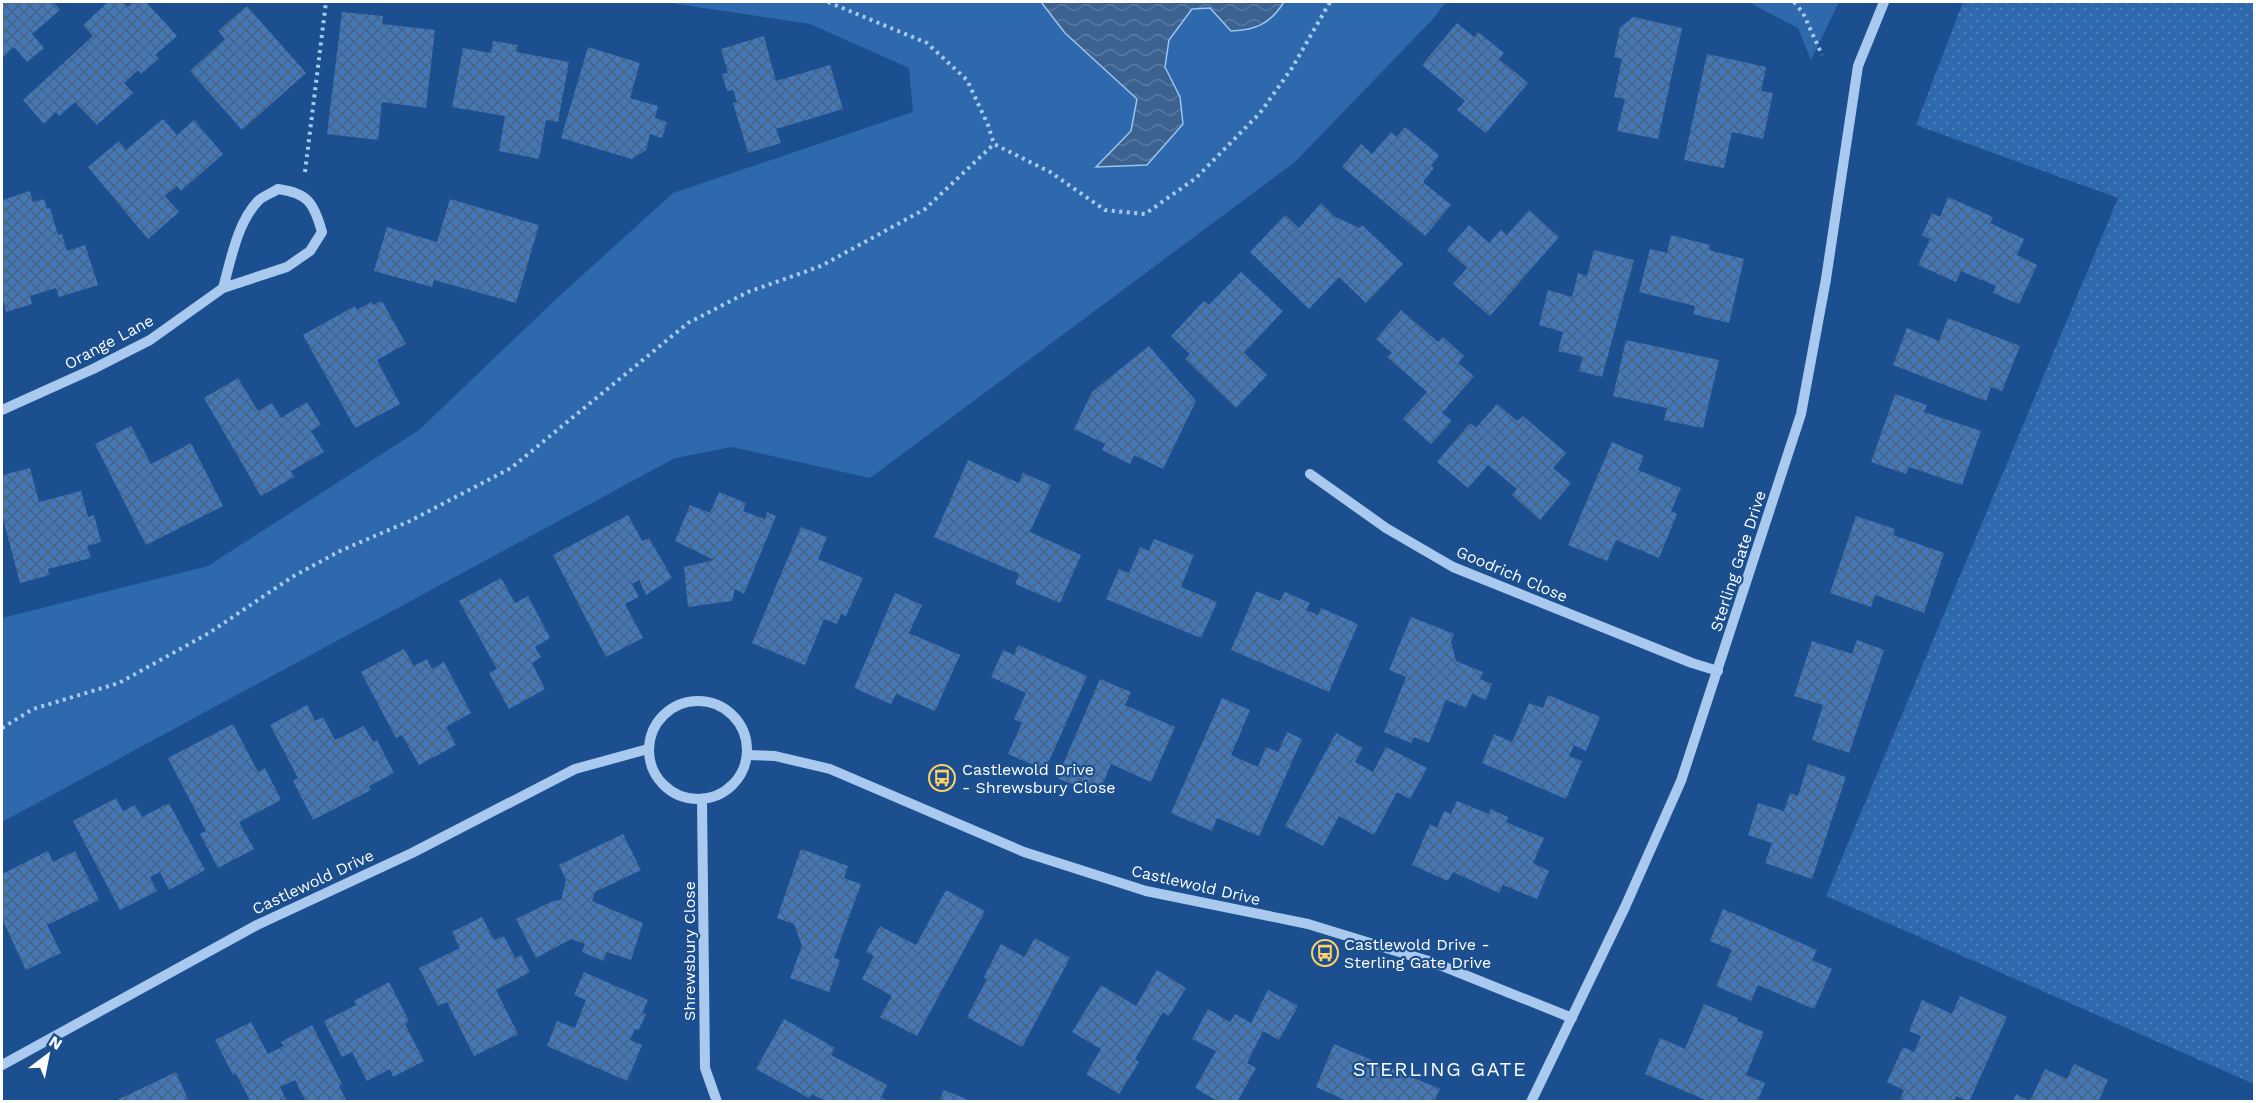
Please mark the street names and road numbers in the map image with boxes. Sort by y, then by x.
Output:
street label: Orange Lane [61,311,157,373]
street label: Sterling Gate Drive [1706,488,1770,634]
street label: Goodrich Close [1453,542,1571,606]
street label: Castlewold Drive [249,845,377,919]
street label: Castlewold Drive [1130,861,1262,909]
street label: Shrewsbury Close [680,881,699,1021]

